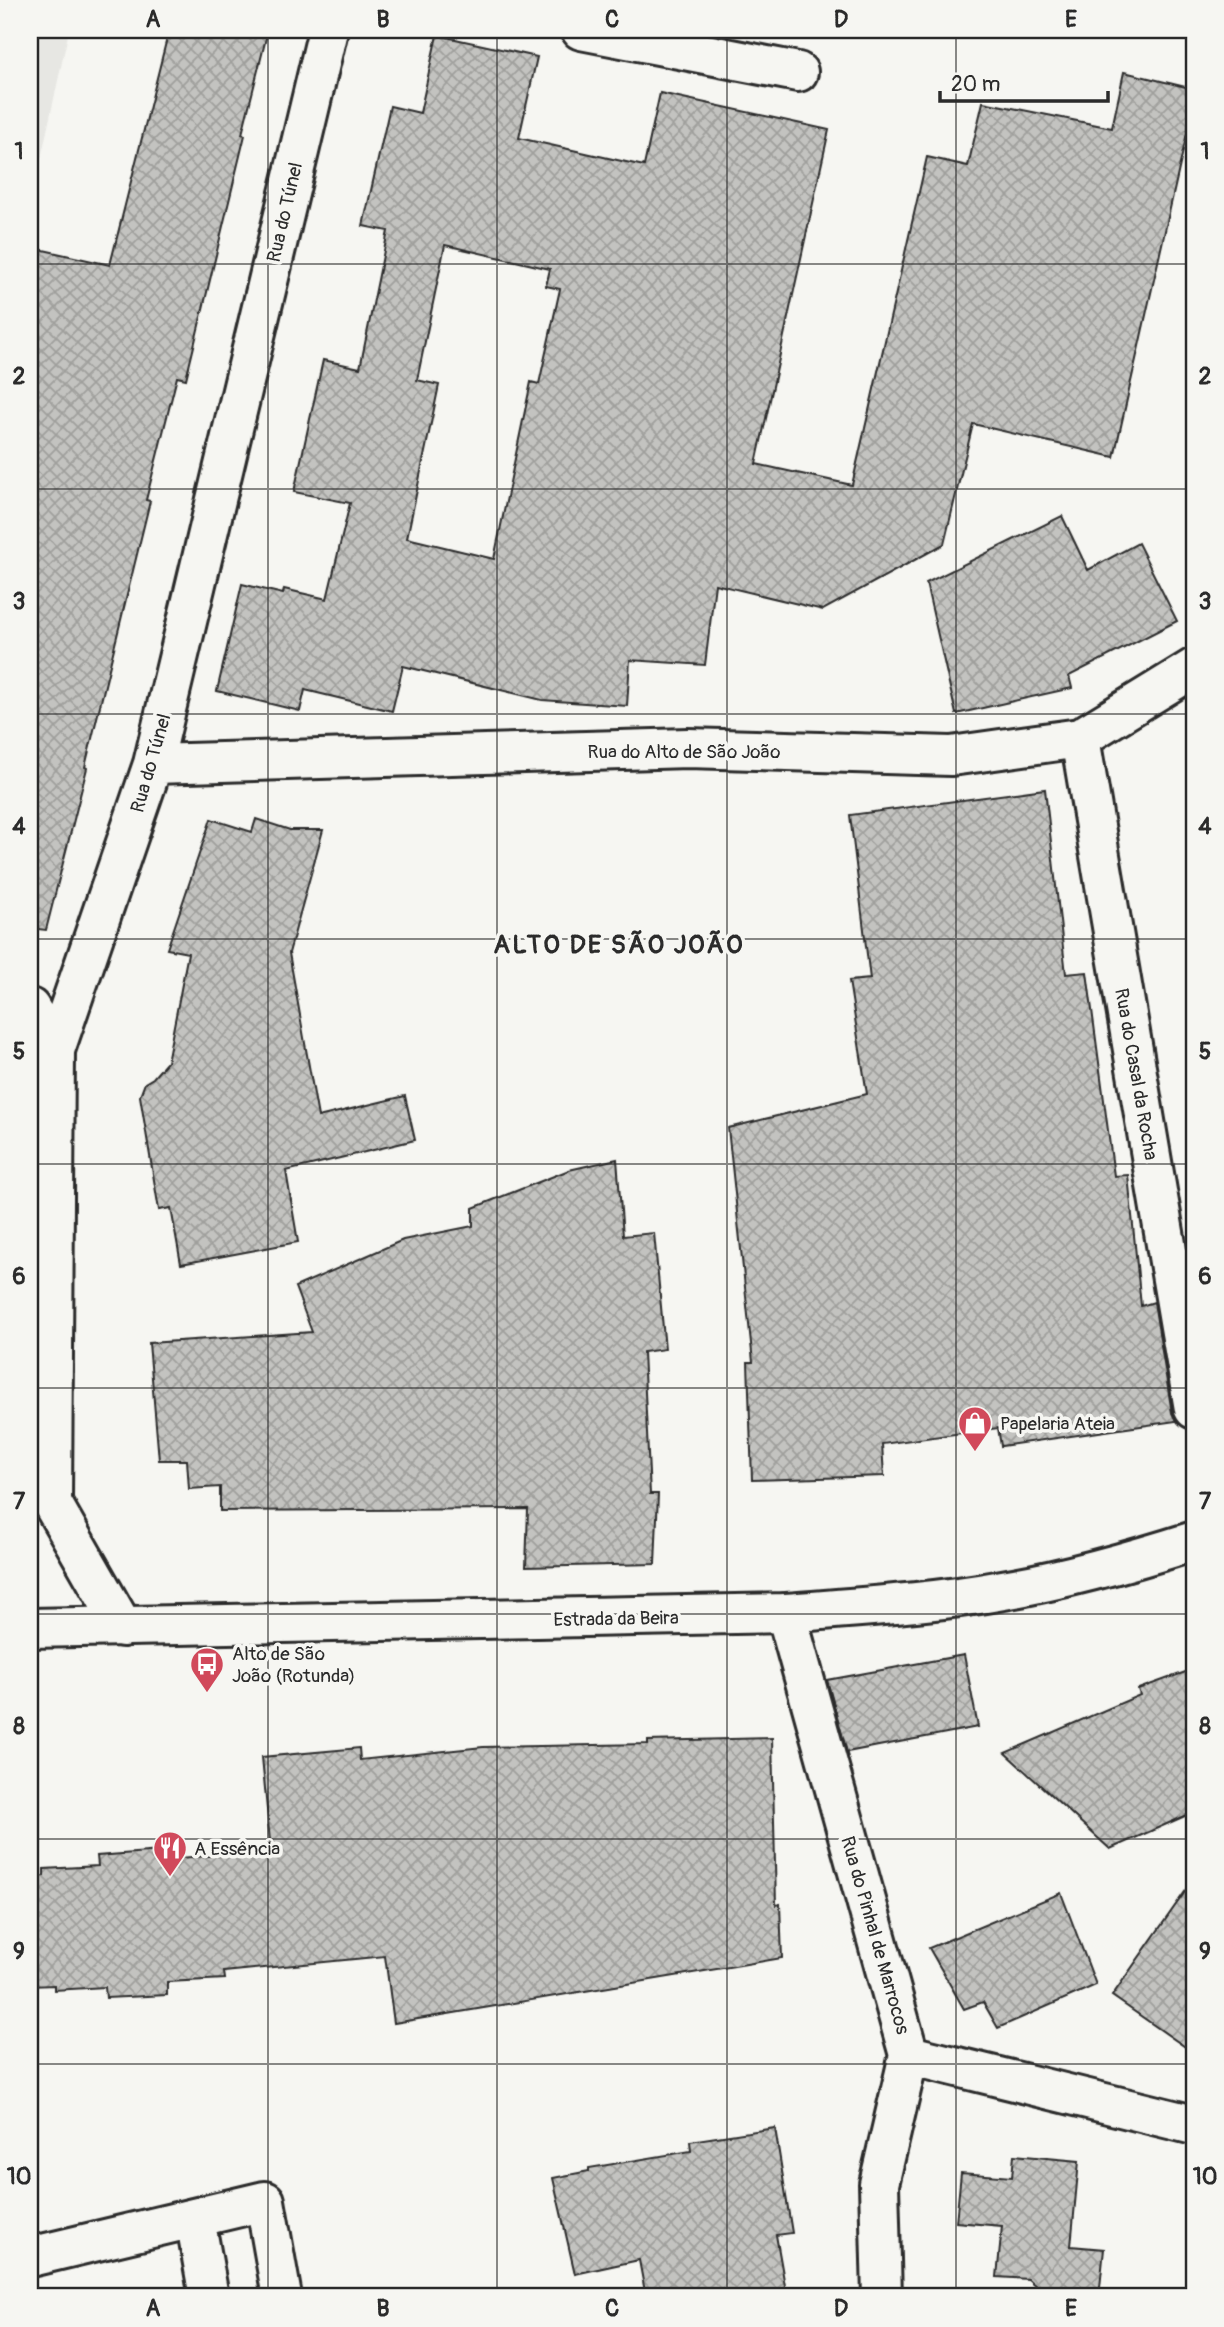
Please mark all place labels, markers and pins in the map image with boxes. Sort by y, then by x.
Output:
shop icon: Papelaria Ateia [956,1404,994,1453]
place label: Papelaria Ateia [1000,1412,1115,1436]
place label: Alto de São João (Rotunda) [232,1642,355,1688]
bus stop icon: Alto de São João (Rotunda) [188,1645,226,1694]
restaurant icon: A Essência [151,1829,189,1878]
place label: A Essência [194,1837,280,1861]

